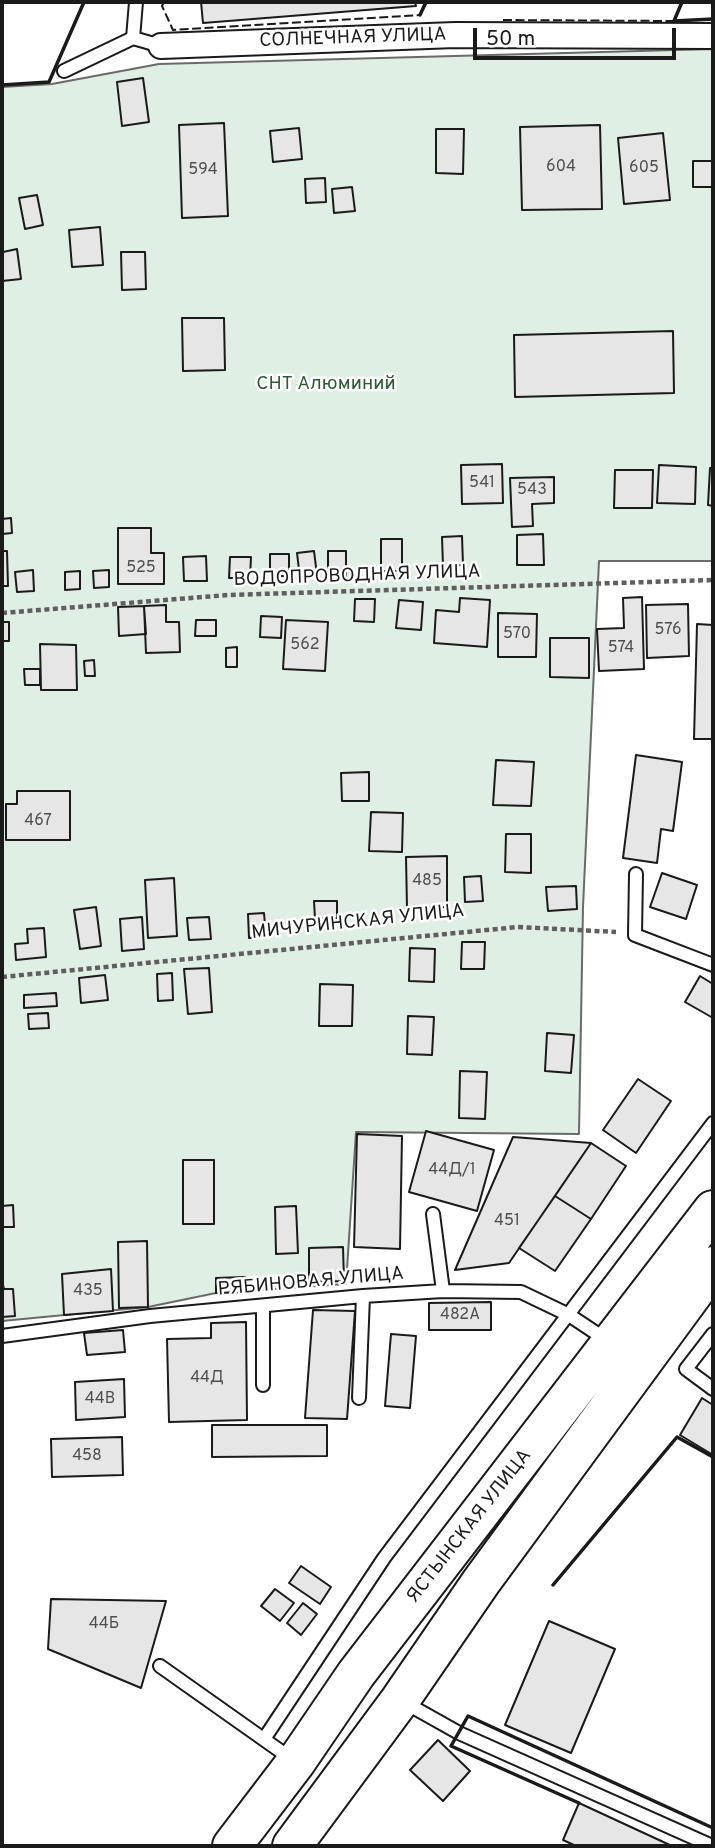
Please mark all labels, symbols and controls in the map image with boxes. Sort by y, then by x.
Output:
scale bar [477,14,680,58]
street label: СОЛНЕЧНАЯ УЛИЦА [259,24,447,54]
text: 50 m [486,26,535,53]
house number: 604 [546,158,576,178]
house number: 605 [629,159,659,179]
house number: 594 [188,161,218,181]
park label: СНТ Алюминий [256,374,396,396]
house number: 541 [469,474,495,494]
house number: 543 [517,481,547,501]
house number: 525 [126,559,156,579]
street label: ВОДОПРОВОДНАЯ УЛИЦА [233,561,481,593]
house number: 576 [655,621,681,641]
house number: 570 [503,625,531,645]
house number: 562 [290,636,320,656]
house number: 574 [608,639,634,659]
house number: 467 [24,812,52,832]
house number: 485 [412,872,442,892]
street label: МИЧУРИНСКАЯ УЛИЦА [250,900,466,946]
house number: 44Д/1 [428,1161,476,1181]
house number: 451 [494,1212,520,1232]
street label: РЯБИНОВАЯ УЛИЦА [217,1264,405,1302]
house number: 435 [73,1282,103,1302]
house number: 482А [440,1306,480,1326]
house number: 44Д [190,1369,224,1389]
house number: 44В [85,1390,115,1410]
street label: ЯСТЫНСКАЯ УЛИЦА [403,1446,537,1608]
house number: 458 [72,1447,102,1467]
house number: 44Б [89,1615,119,1635]

